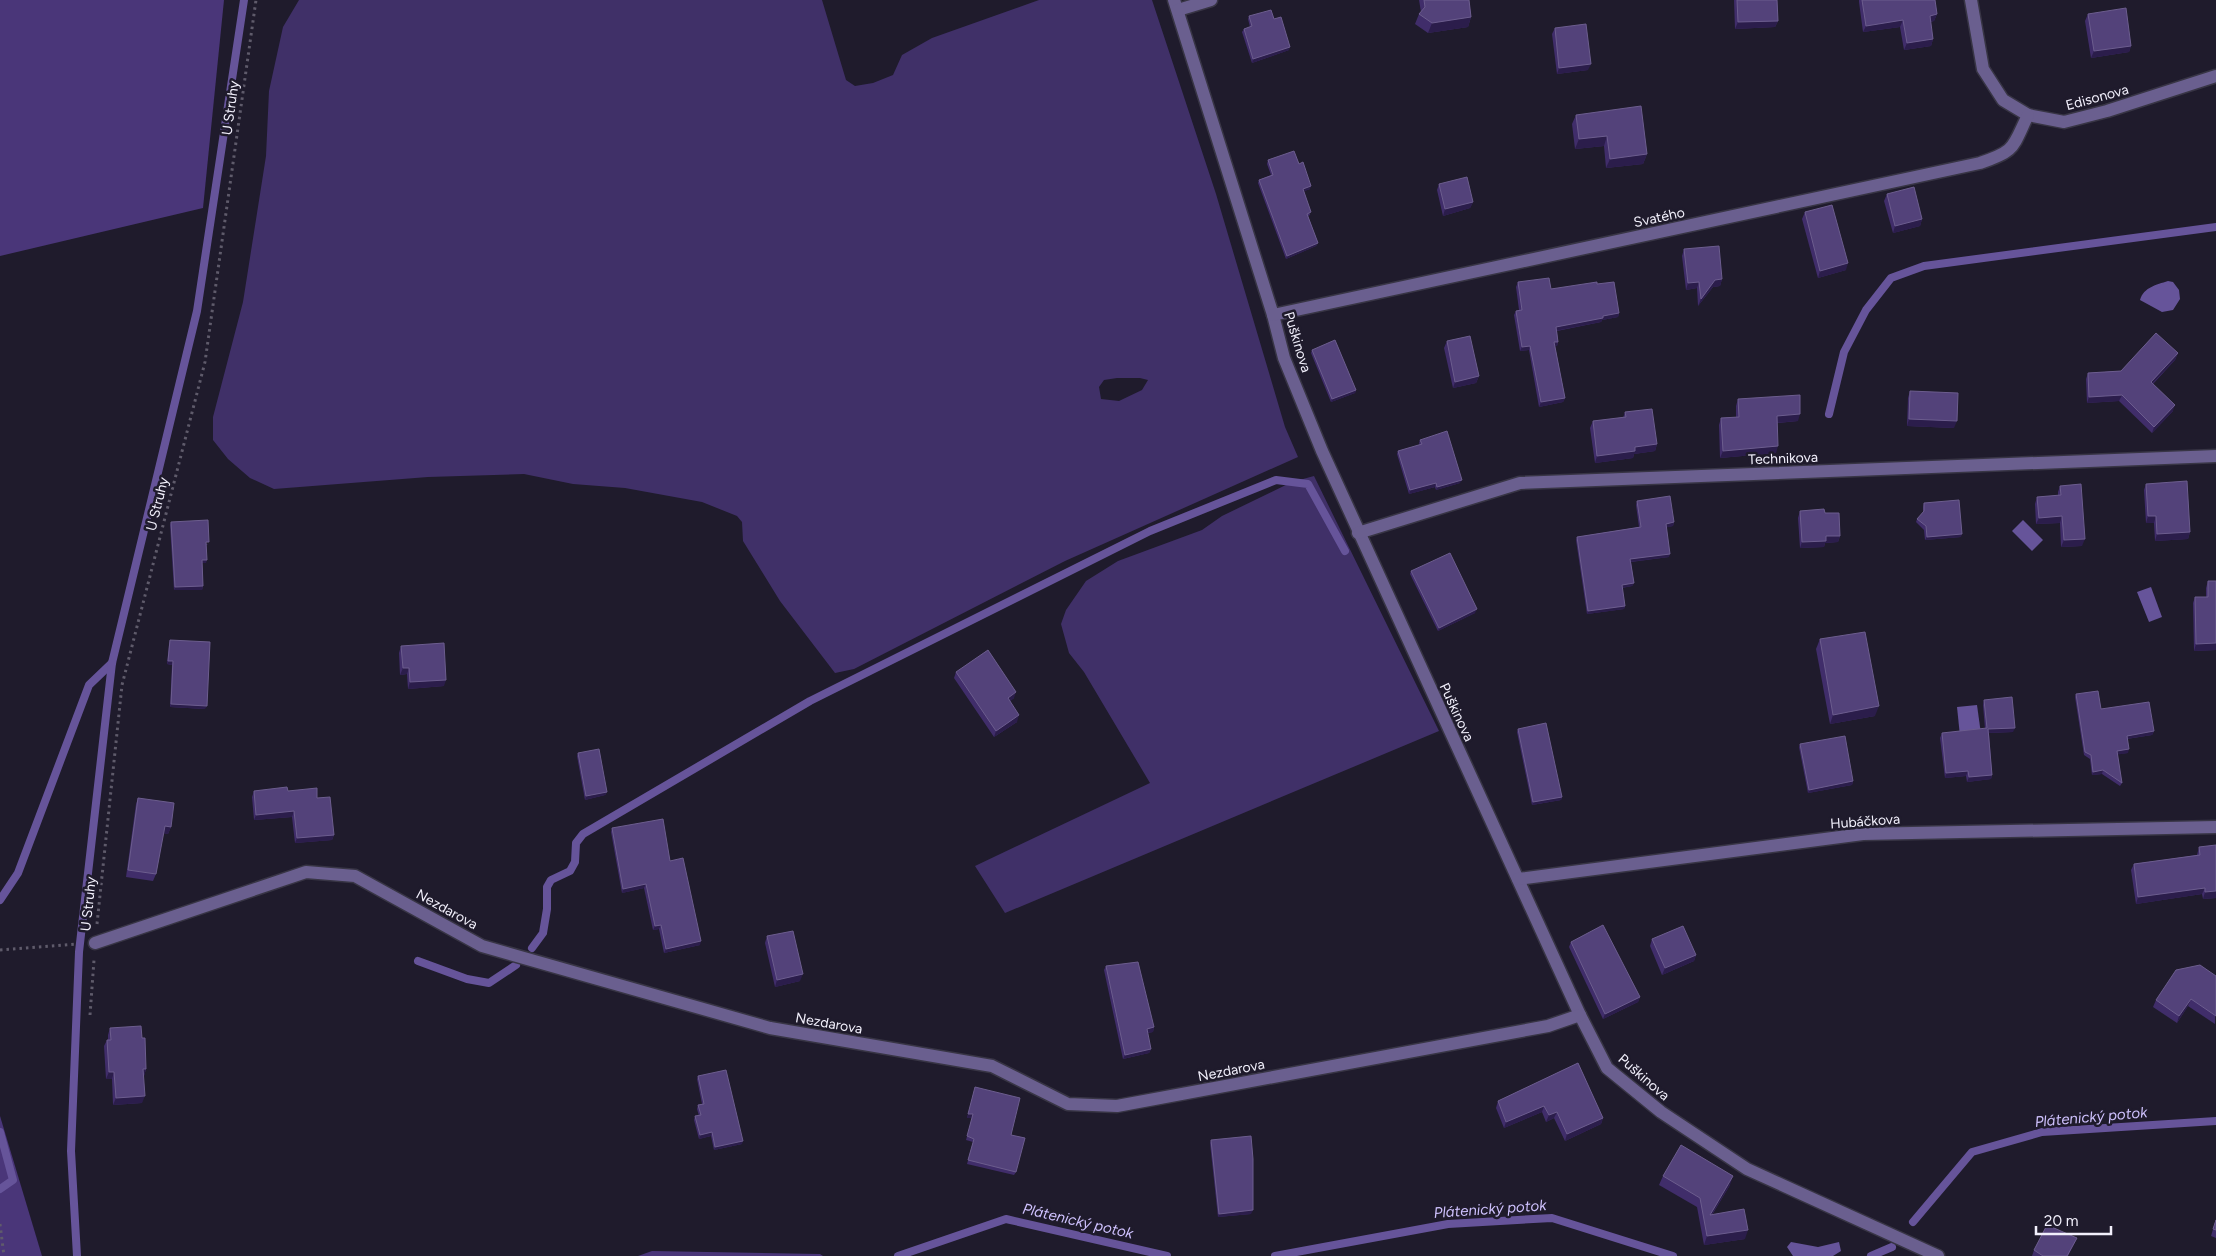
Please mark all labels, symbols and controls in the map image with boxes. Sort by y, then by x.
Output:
street label: U Struhy [218,79,243,136]
street label: Edisonova [2064,81,2130,114]
street label: Svatého [1632,204,1686,231]
street label: Puškinova [1280,310,1315,375]
street label: Technikova [1748,449,1818,468]
street label: U Struhy [143,475,173,533]
street label: Puškinova [1436,680,1477,744]
street label: Hubáčkova [1829,811,1901,832]
street label: U Struhy [77,875,100,932]
street label: Nezdarova [413,886,480,933]
street label: Nezdarova [794,1009,864,1038]
street label: Puškinova [1615,1050,1673,1104]
street label: Nezdarova [1196,1056,1266,1085]
water label: Plátenický potok [2034,1103,2149,1131]
water label: Plátenický potok [1433,1196,1548,1222]
water label: Plátenický potok [1021,1200,1136,1243]
scale bar [2036,1204,2111,1236]
text: 20 m [2044,1212,2078,1230]

